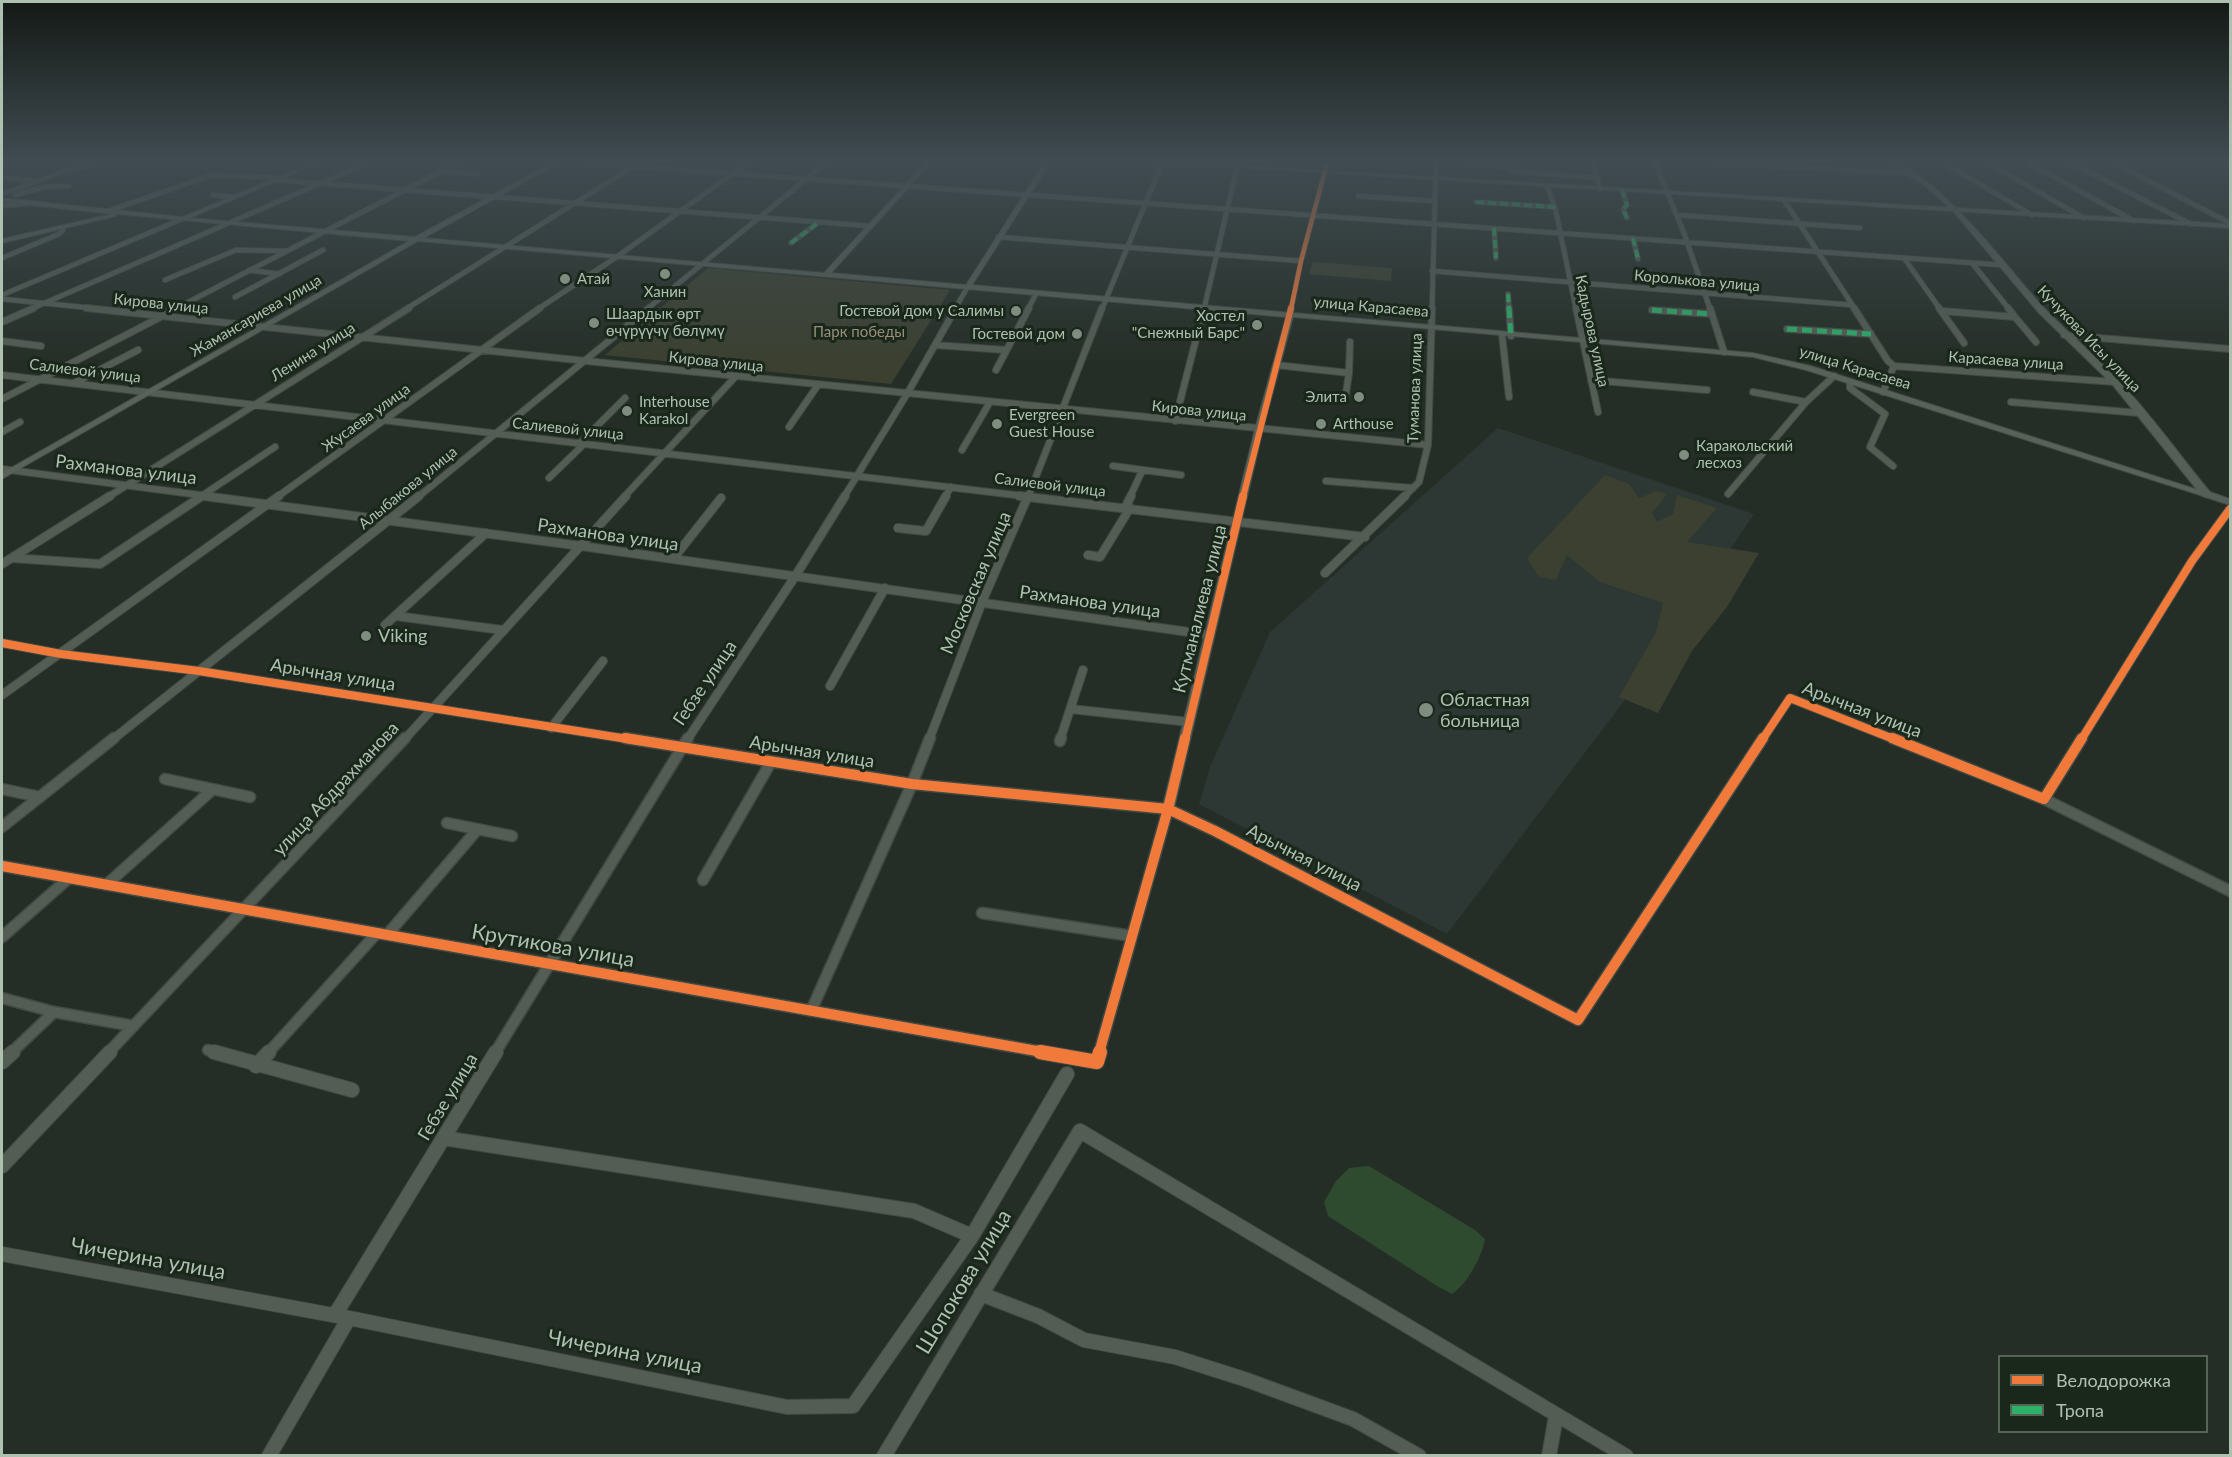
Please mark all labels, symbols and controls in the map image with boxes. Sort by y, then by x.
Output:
marker: Ханин [658,267,672,281]
street label: Королькова улица [1633,267,1761,295]
place label: Атай [577,270,610,288]
street label: Жамансариева улица [187,271,325,361]
marker: Атай [558,272,572,286]
street label: Кадырова улица [1571,273,1613,389]
street label: Кучукова Исы улица [2033,282,2145,396]
place label: Ханин [644,283,686,301]
street label: Кирова улица [113,290,209,318]
street label: улица Карасаева [1313,293,1429,321]
place label: Гостевой дом у Салимы [839,302,1004,320]
marker: Гостевой дом у Салимы [1009,304,1023,318]
place label: Шаардык өрт өчүрүүчү бөлүмү [606,305,725,340]
place label: Хостел "Снежный Барс" [1132,307,1245,342]
marker: Шаардык өрт өчүрүүчү бөлүмү [587,316,601,330]
marker: Хостел "Снежный Барс" [1250,318,1264,332]
street label: Ленина улица [267,319,359,385]
park label: Парк победы [813,323,905,341]
place label: Гостевой дом [972,325,1065,343]
marker: Гостевой дом [1070,327,1084,341]
street label: Туманова улица [1404,333,1426,443]
street label: улица Карасаева [1797,343,1913,393]
street label: Кирова улица [668,348,764,376]
street label: Карасаева улица [1948,348,2064,374]
street label: Салиевой улица [28,355,142,387]
street label: Жусаева улица [318,380,414,456]
place label: Элита [1305,388,1347,406]
marker: Элита [1352,390,1366,404]
place label: Interhouse Karakol [639,393,710,428]
street label: Кирова улица [1151,397,1247,425]
marker: Interhouse Karakol [620,404,634,418]
place label: Evergreen Guest House [1009,406,1094,441]
street label: Салиевой улица [511,414,625,444]
place label: Arthouse [1333,415,1394,433]
marker: Evergreen Guest House [990,417,1004,431]
marker: Arthouse [1314,417,1328,431]
place label: Каракольский лесхоз [1696,437,1793,472]
street label: Алыбакова улица [355,443,461,533]
marker: Каракольский лесхоз [1677,448,1691,462]
street label: Рахманова улица [54,451,198,489]
street label: Салиевой улица [993,469,1107,501]
street label: Московская улица [936,508,1016,658]
street label: Рахманова улица [536,514,680,556]
street label: Кутманалиева улица [1169,523,1231,695]
street label: Рахманова улица [1018,581,1162,623]
place label: Viking [378,625,427,647]
marker: Viking [359,629,373,643]
street label: Гебзе улица [669,636,741,730]
street label: Арычная улица [269,654,397,696]
street label: Арычная улица [1799,677,1925,743]
place label: Областная больница [1440,689,1530,732]
marker: Областная больница [1417,701,1435,719]
street label: улица Абдрахманова [269,718,403,860]
street label: Арычная улица [748,731,876,773]
street label: Арычная улица [1243,820,1365,896]
street label: Крутикова улица [470,919,636,973]
street label: Гебзе улица [414,1050,482,1144]
street label: Шопокова улица [911,1205,1017,1359]
street label: Чичерина улица [69,1233,227,1285]
street label: Чичерина улица [546,1325,704,1379]
legend [1998,1355,2208,1433]
text: Велодорожка [2056,1369,2171,1391]
text: Тропа [2056,1399,2104,1421]

